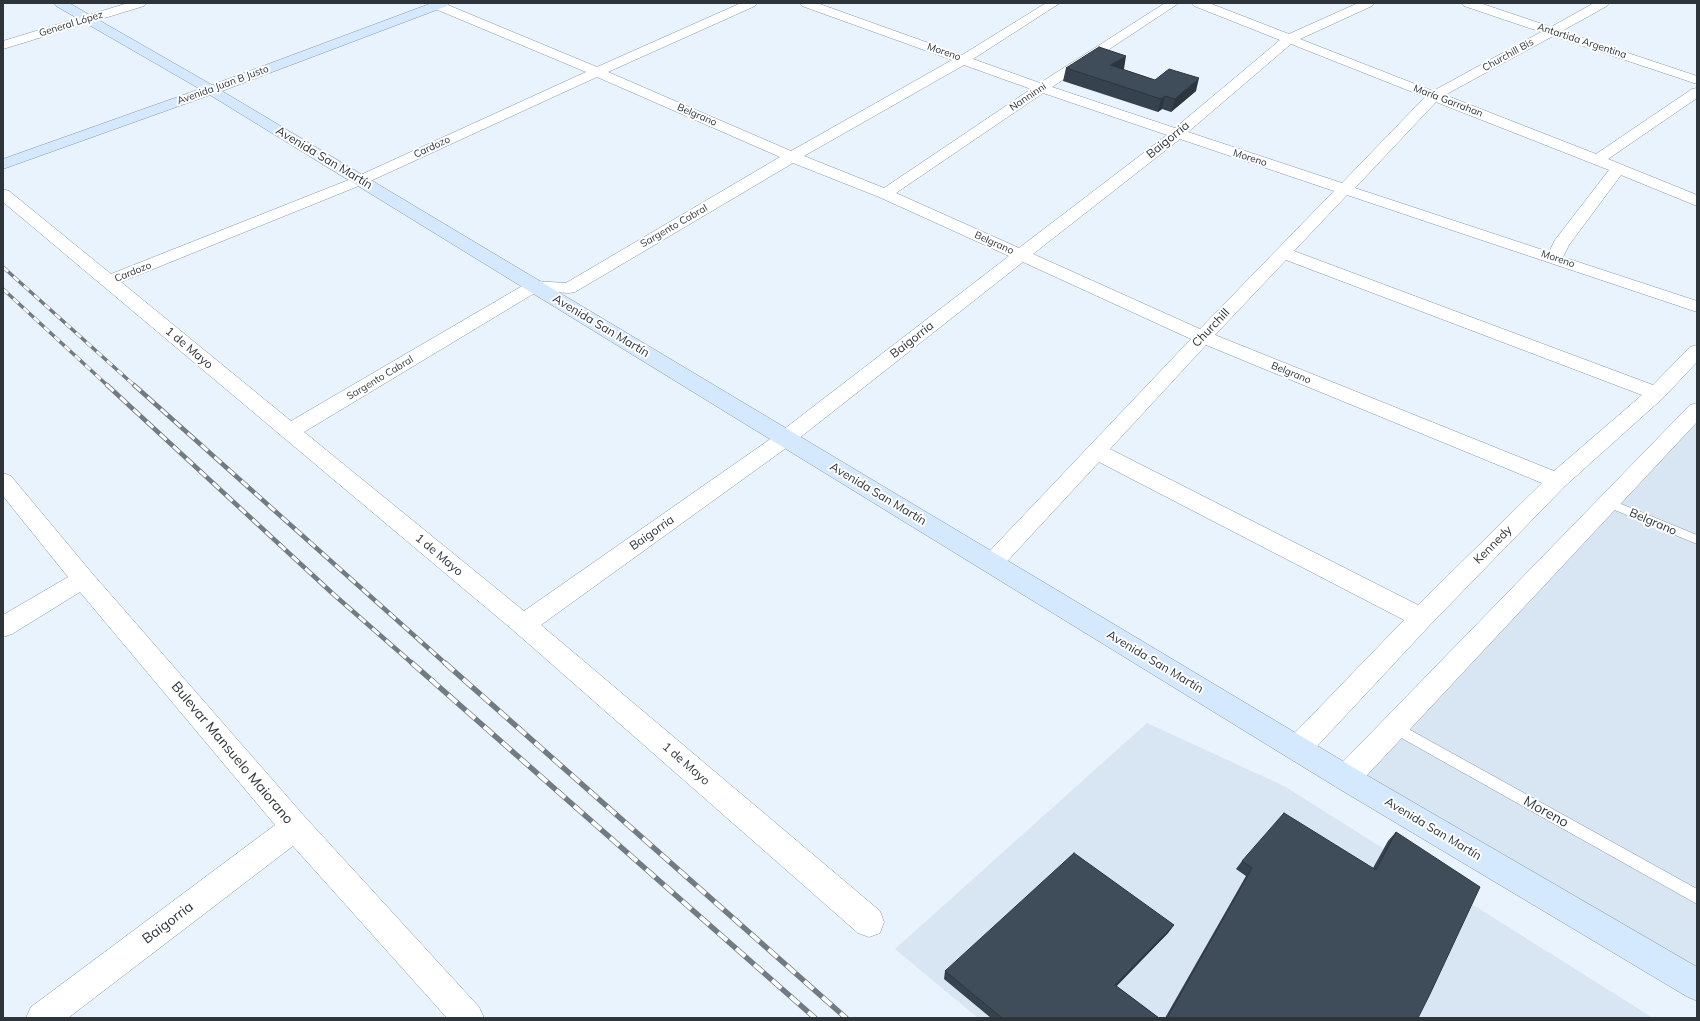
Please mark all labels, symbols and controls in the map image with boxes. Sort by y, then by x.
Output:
street label: General López [38,9,104,39]
street label: Antartida Argentina [1536,21,1628,61]
street label: Churchill Bis [1480,36,1536,74]
street label: Moreno [926,41,962,63]
street label: Avenida Juan B Justo [176,63,270,107]
street label: Nanninni [1007,80,1049,114]
street label: María Garrahan [1412,82,1484,120]
street label: Belgrano [675,101,719,129]
street label: Baigorria [1144,118,1192,162]
street label: Avenida San Martín [273,124,375,192]
street label: Cardozo [412,133,452,161]
street label: Moreno [1232,147,1268,169]
street label: Sargento Cabral [638,202,710,250]
street label: Belgrano [972,229,1016,257]
street label: Moreno [1540,248,1576,270]
street label: Cardozo [113,259,153,285]
street label: Avenida San Martín [550,292,652,360]
street label: Churchill [1189,306,1233,350]
street label: Baigorria [887,319,937,361]
street label: 1 de Mayo [162,324,216,372]
street label: Sargento Cabral [345,353,415,403]
street label: Belgrano [1269,360,1313,386]
street label: Avenida San Martín [827,460,929,528]
street label: Belgrano [1627,506,1679,538]
street label: Baigorria [627,512,677,554]
street label: Kennedy [1471,523,1515,567]
street label: 1 de Mayo [412,531,466,579]
street label: Avenida San Martín [1104,628,1206,696]
street label: Bulevar Mansuelo Maiorano [168,678,296,828]
street label: 1 de Mayo [659,740,713,788]
street label: Moreno [1521,793,1571,831]
street label: Avenida San Martín [1382,795,1484,863]
street label: Baigorria [139,898,197,948]

